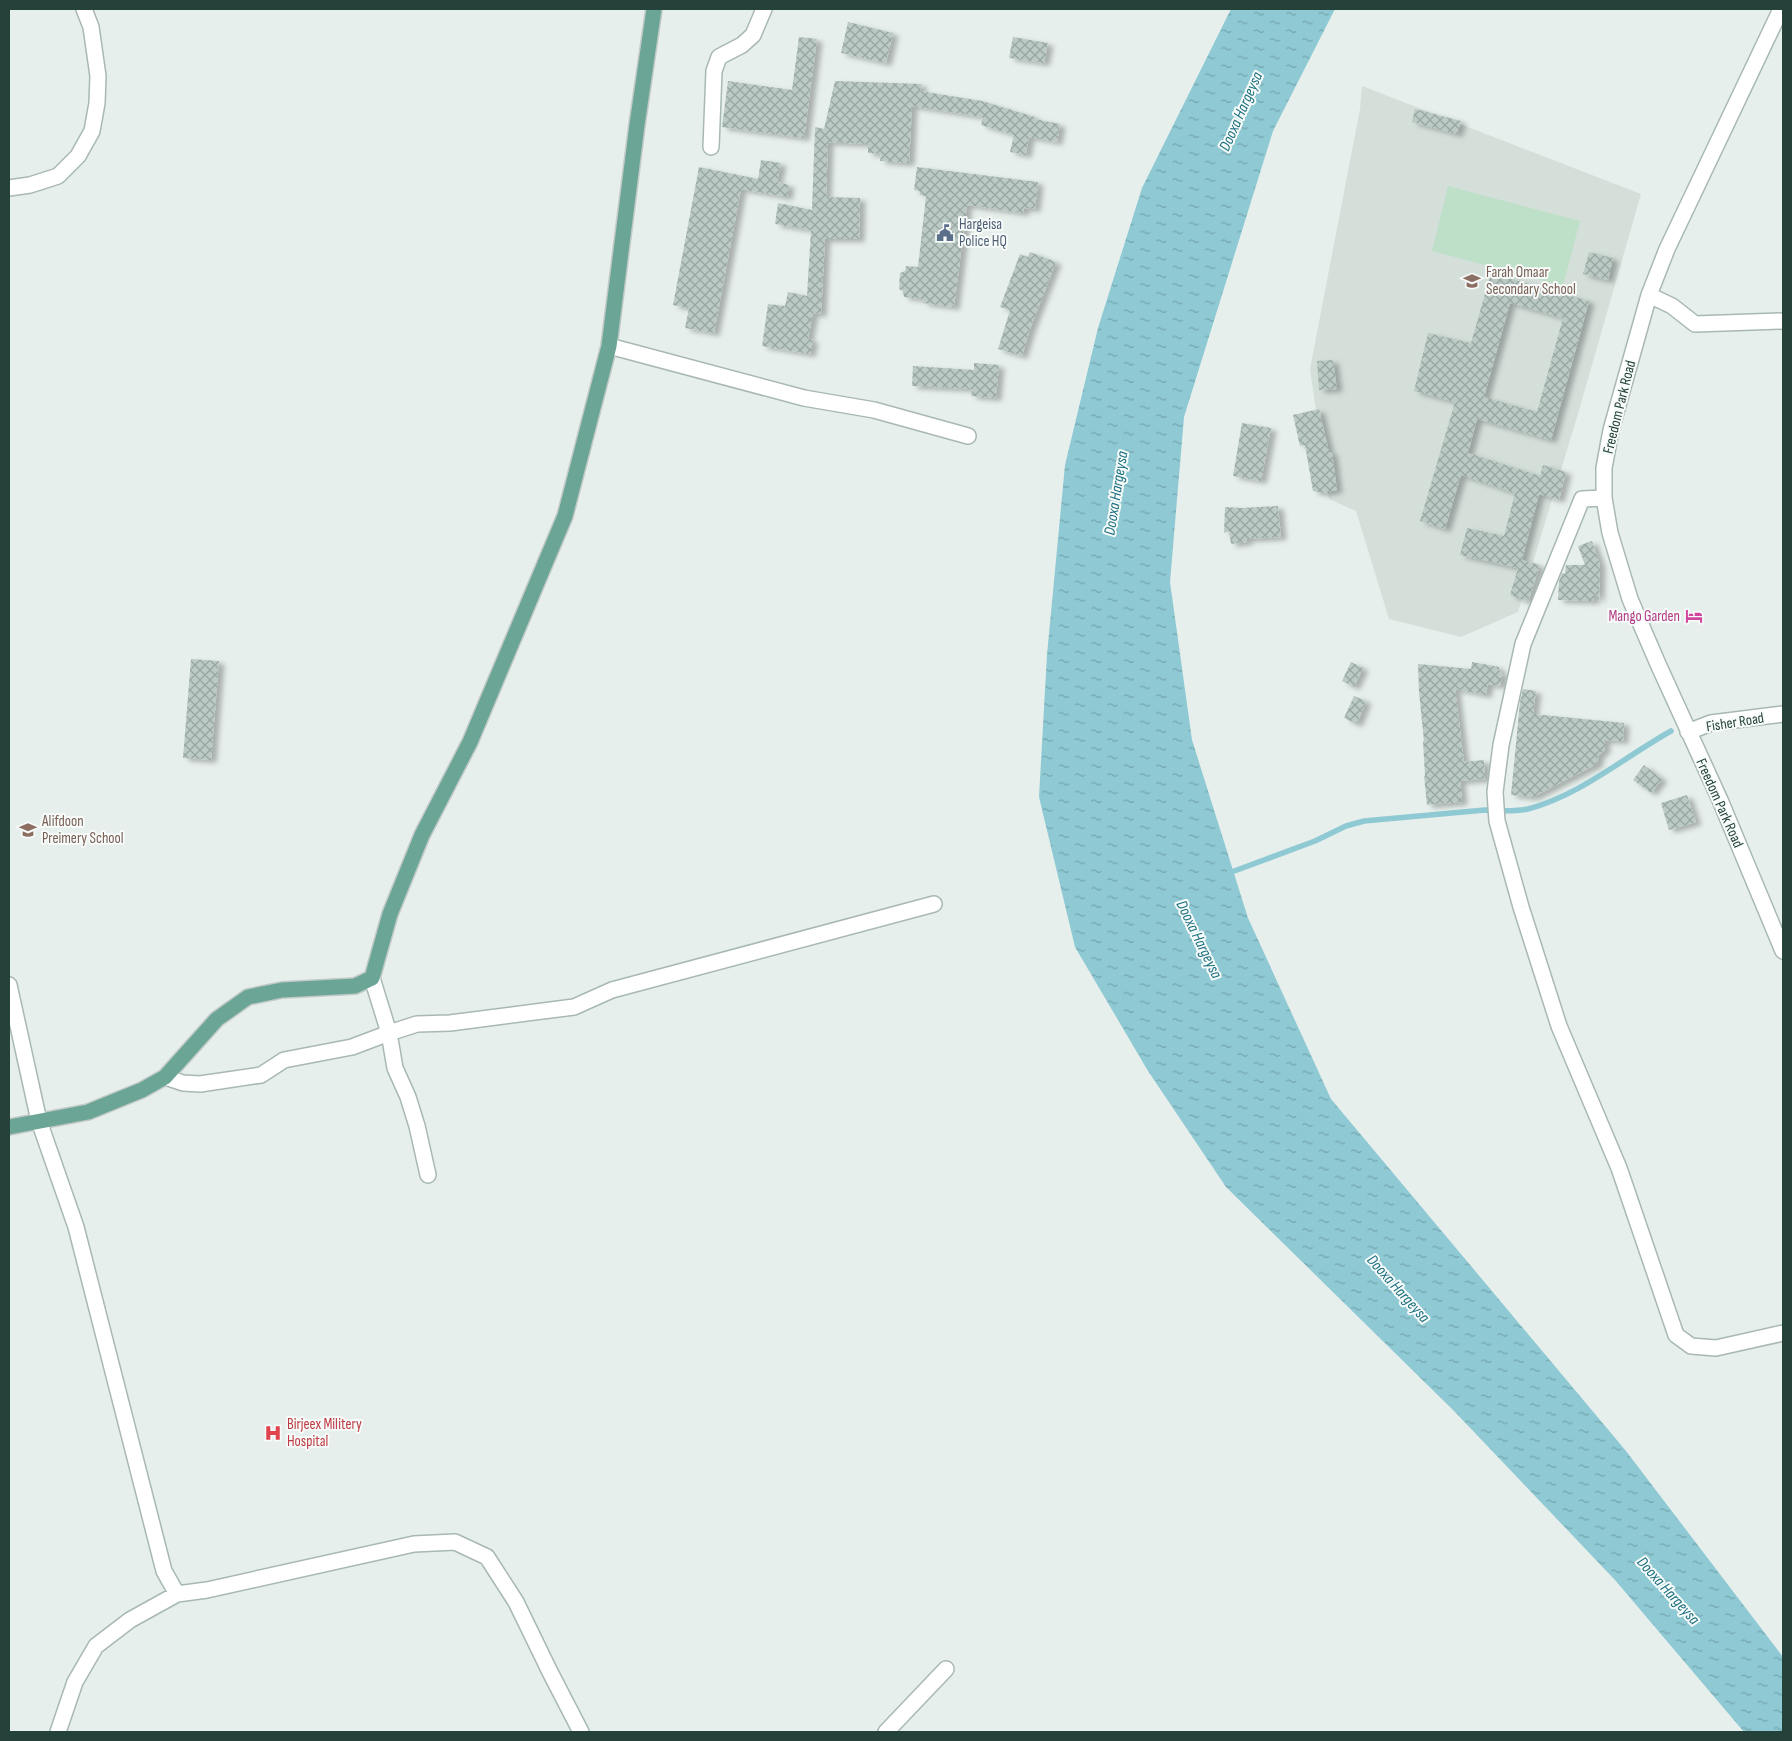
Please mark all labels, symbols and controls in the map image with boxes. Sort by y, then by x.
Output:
water label: Dooxa Hargeysa [1215,69,1267,154]
place label: Hargeisa Police HQ [959,215,1007,251]
public building icon: Hargeisa Police HQ [935,223,955,243]
place label: Farah Omaar Secondary School [1486,263,1576,299]
school or university icon: Farah Omaar Secondary School [1462,271,1482,291]
street label: Freedom Park Road [1599,358,1640,456]
water label: Dooxa Hargeysa [1100,449,1133,537]
hotel icon: Mango Garden [1684,606,1704,626]
place label: Mango Garden [1608,607,1680,626]
street label: Fisher Road [1705,709,1765,736]
street label: Freedom Park Road [1691,756,1748,851]
place label: Alifdoon Preimery School [41,812,124,848]
school or university icon: Alifdoon Preimery School [18,820,38,840]
water label: Dooxa Hargeysa [1172,897,1226,982]
water label: Dooxa Hargeysa [1362,1251,1434,1327]
place label: Birjeex Militery Hospital [287,1415,362,1451]
hospital icon: Birjeex Militery Hospital [263,1423,283,1443]
water label: Dooxa Hargeysa [1632,1553,1704,1629]

